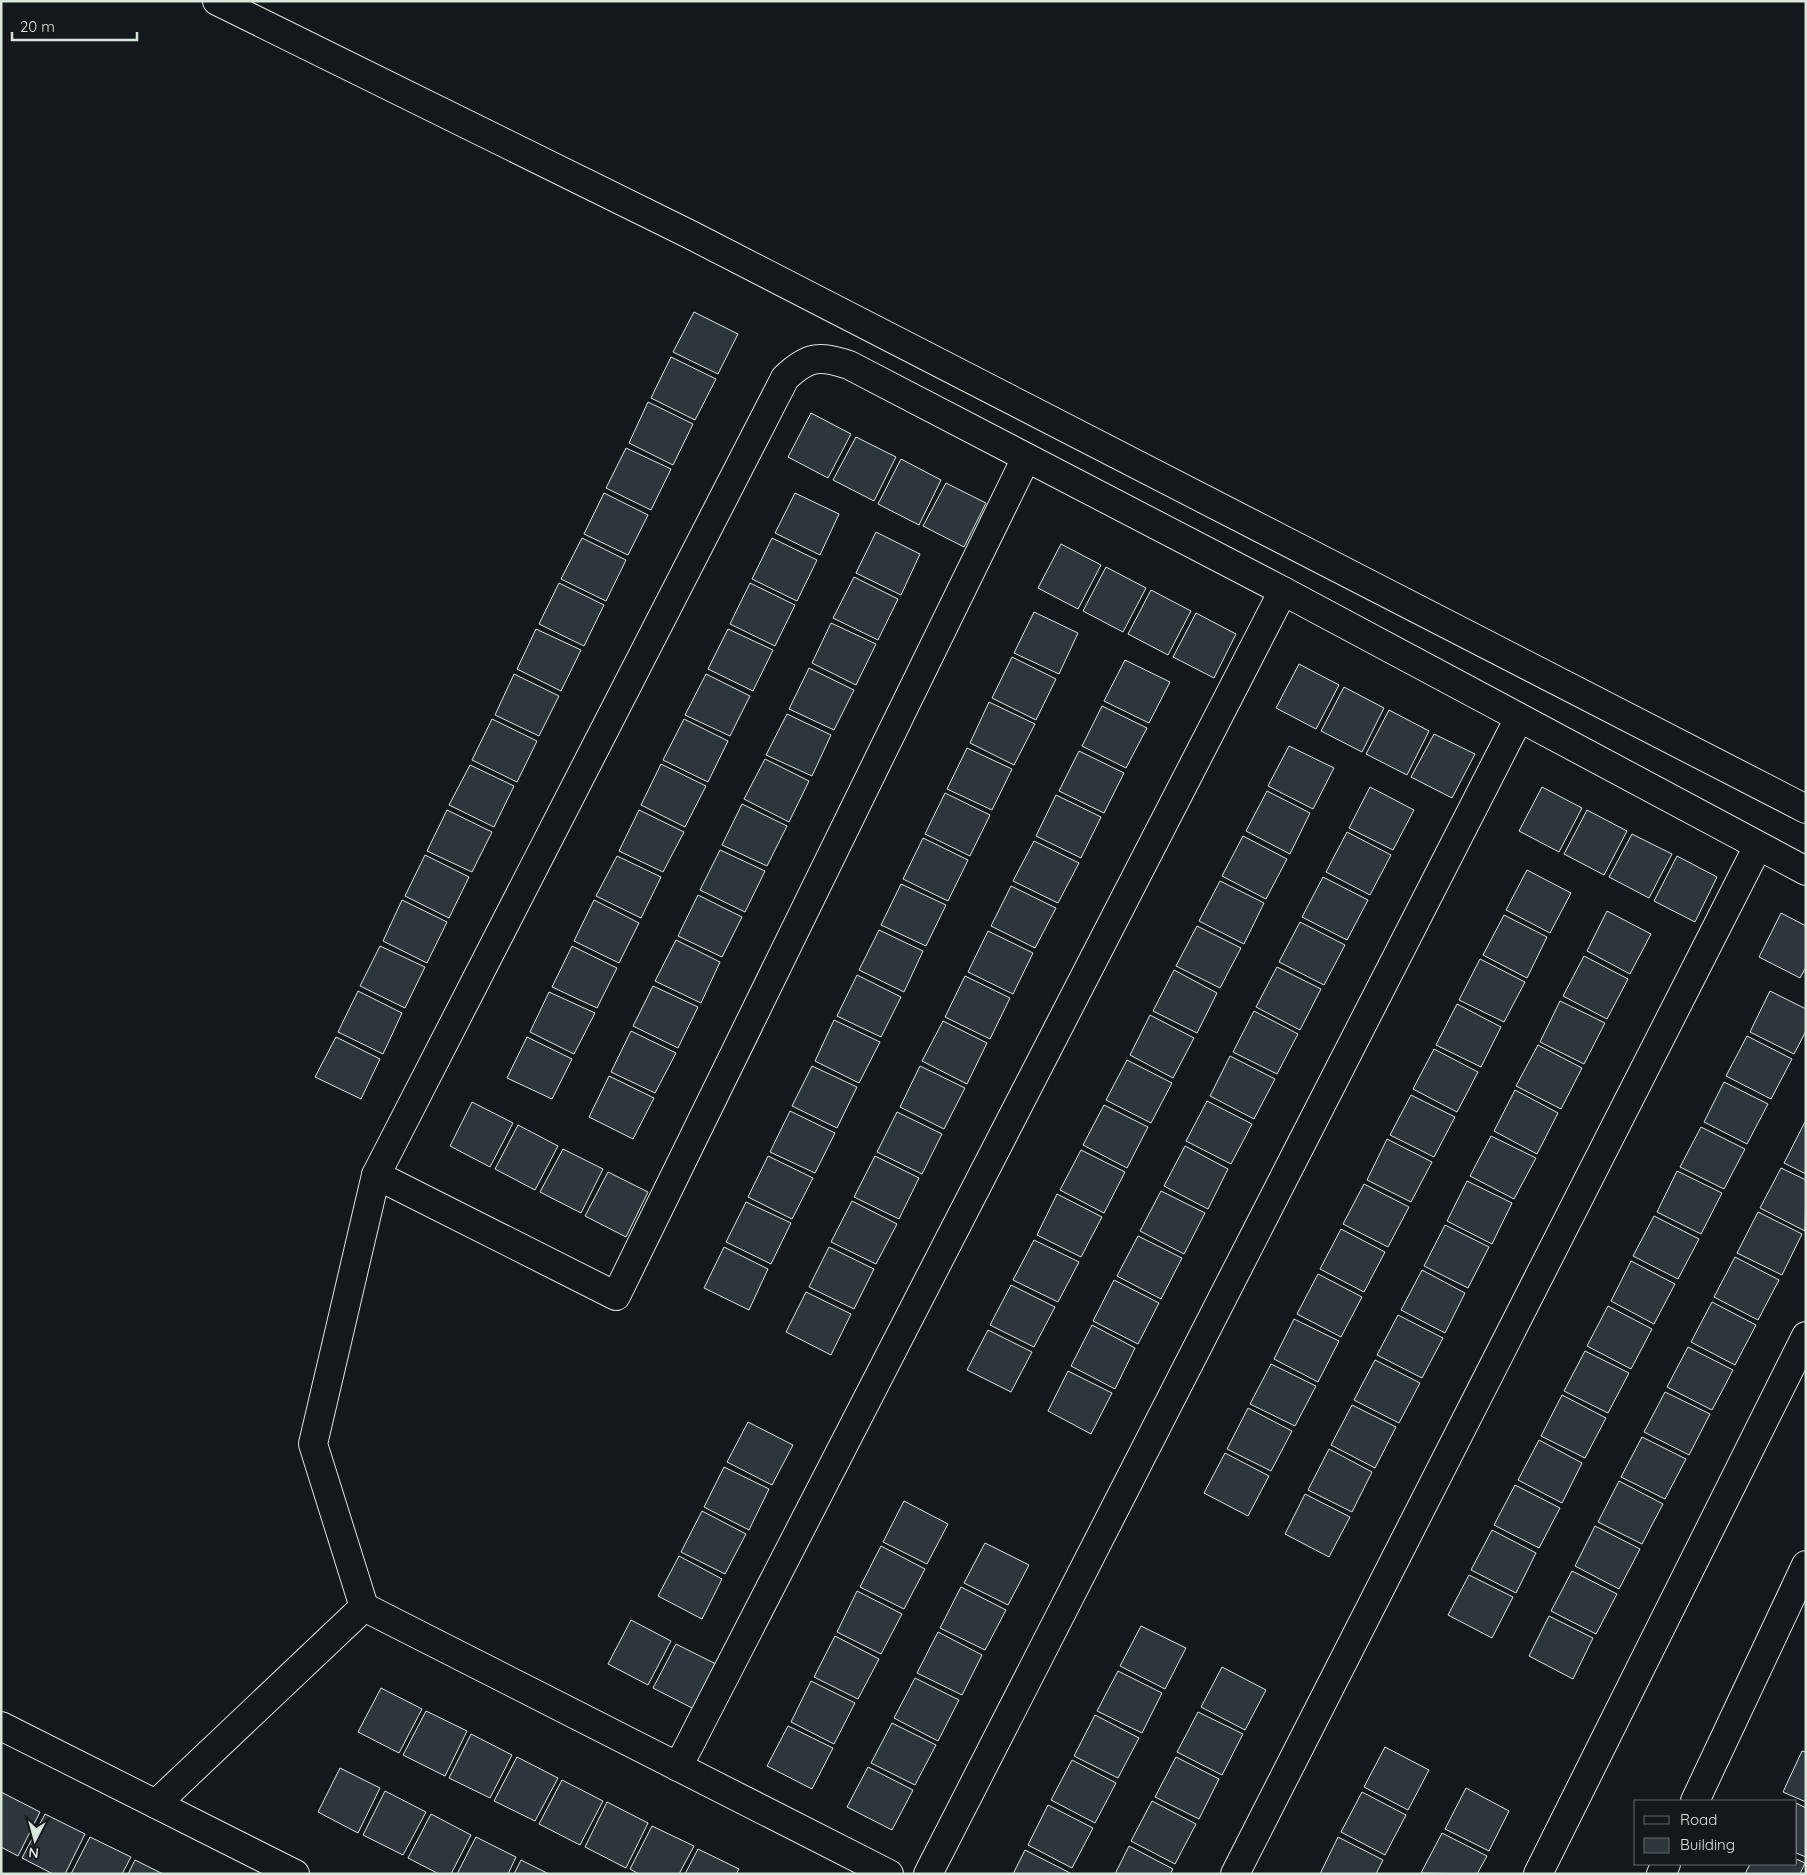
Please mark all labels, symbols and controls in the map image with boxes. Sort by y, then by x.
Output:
scale bar [12,10,138,42]
text: 20 m [20,17,55,36]
legend [1634,1800,1797,1865]
text: Road [1680,1810,1717,1829]
north arrow [10,1815,60,1865]
text: Building [1680,1835,1735,1854]
text: N [28,1843,40,1862]

